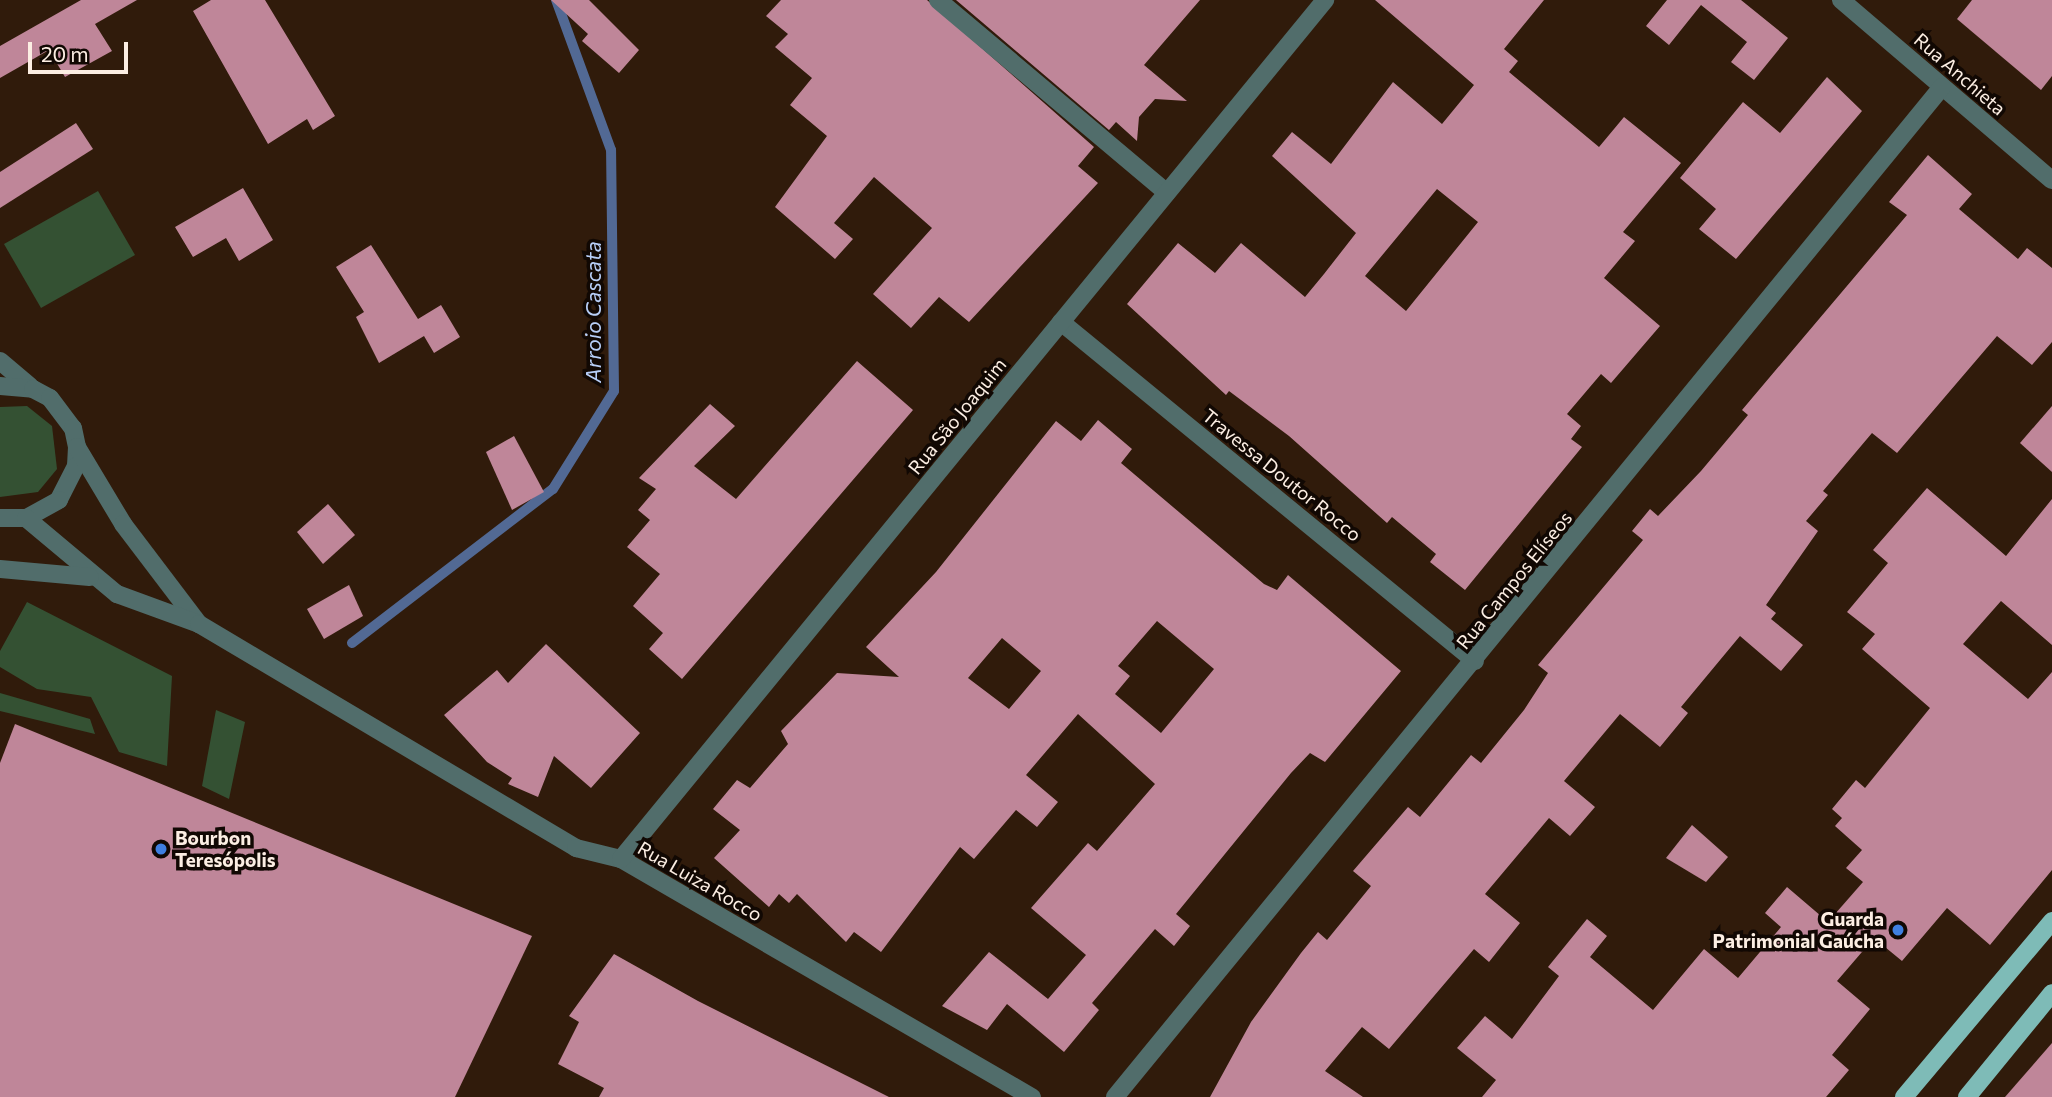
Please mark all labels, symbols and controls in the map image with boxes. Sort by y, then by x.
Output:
scale bar [32,28,131,72]
street label: Rua Anchieta [1910,28,2010,120]
text: 20 m [41,41,89,66]
water label: Arroio Cascata [580,241,606,383]
street label: Rua São Joaquim [903,353,1011,479]
street label: Travessa Doutor Rocco [1198,404,1366,546]
street label: Rua Campos Elíseos [1451,507,1577,653]
place label: Bourbon Teresópolis [175,827,276,871]
street label: Rua Luiza Rocco [634,836,766,926]
marker: Bourbon Teresópolis [153,841,169,857]
place label: Guarda Patrimonial Gaúcha [1713,908,1884,952]
marker: Guarda Patrimonial Gaúcha [1890,922,1906,938]

